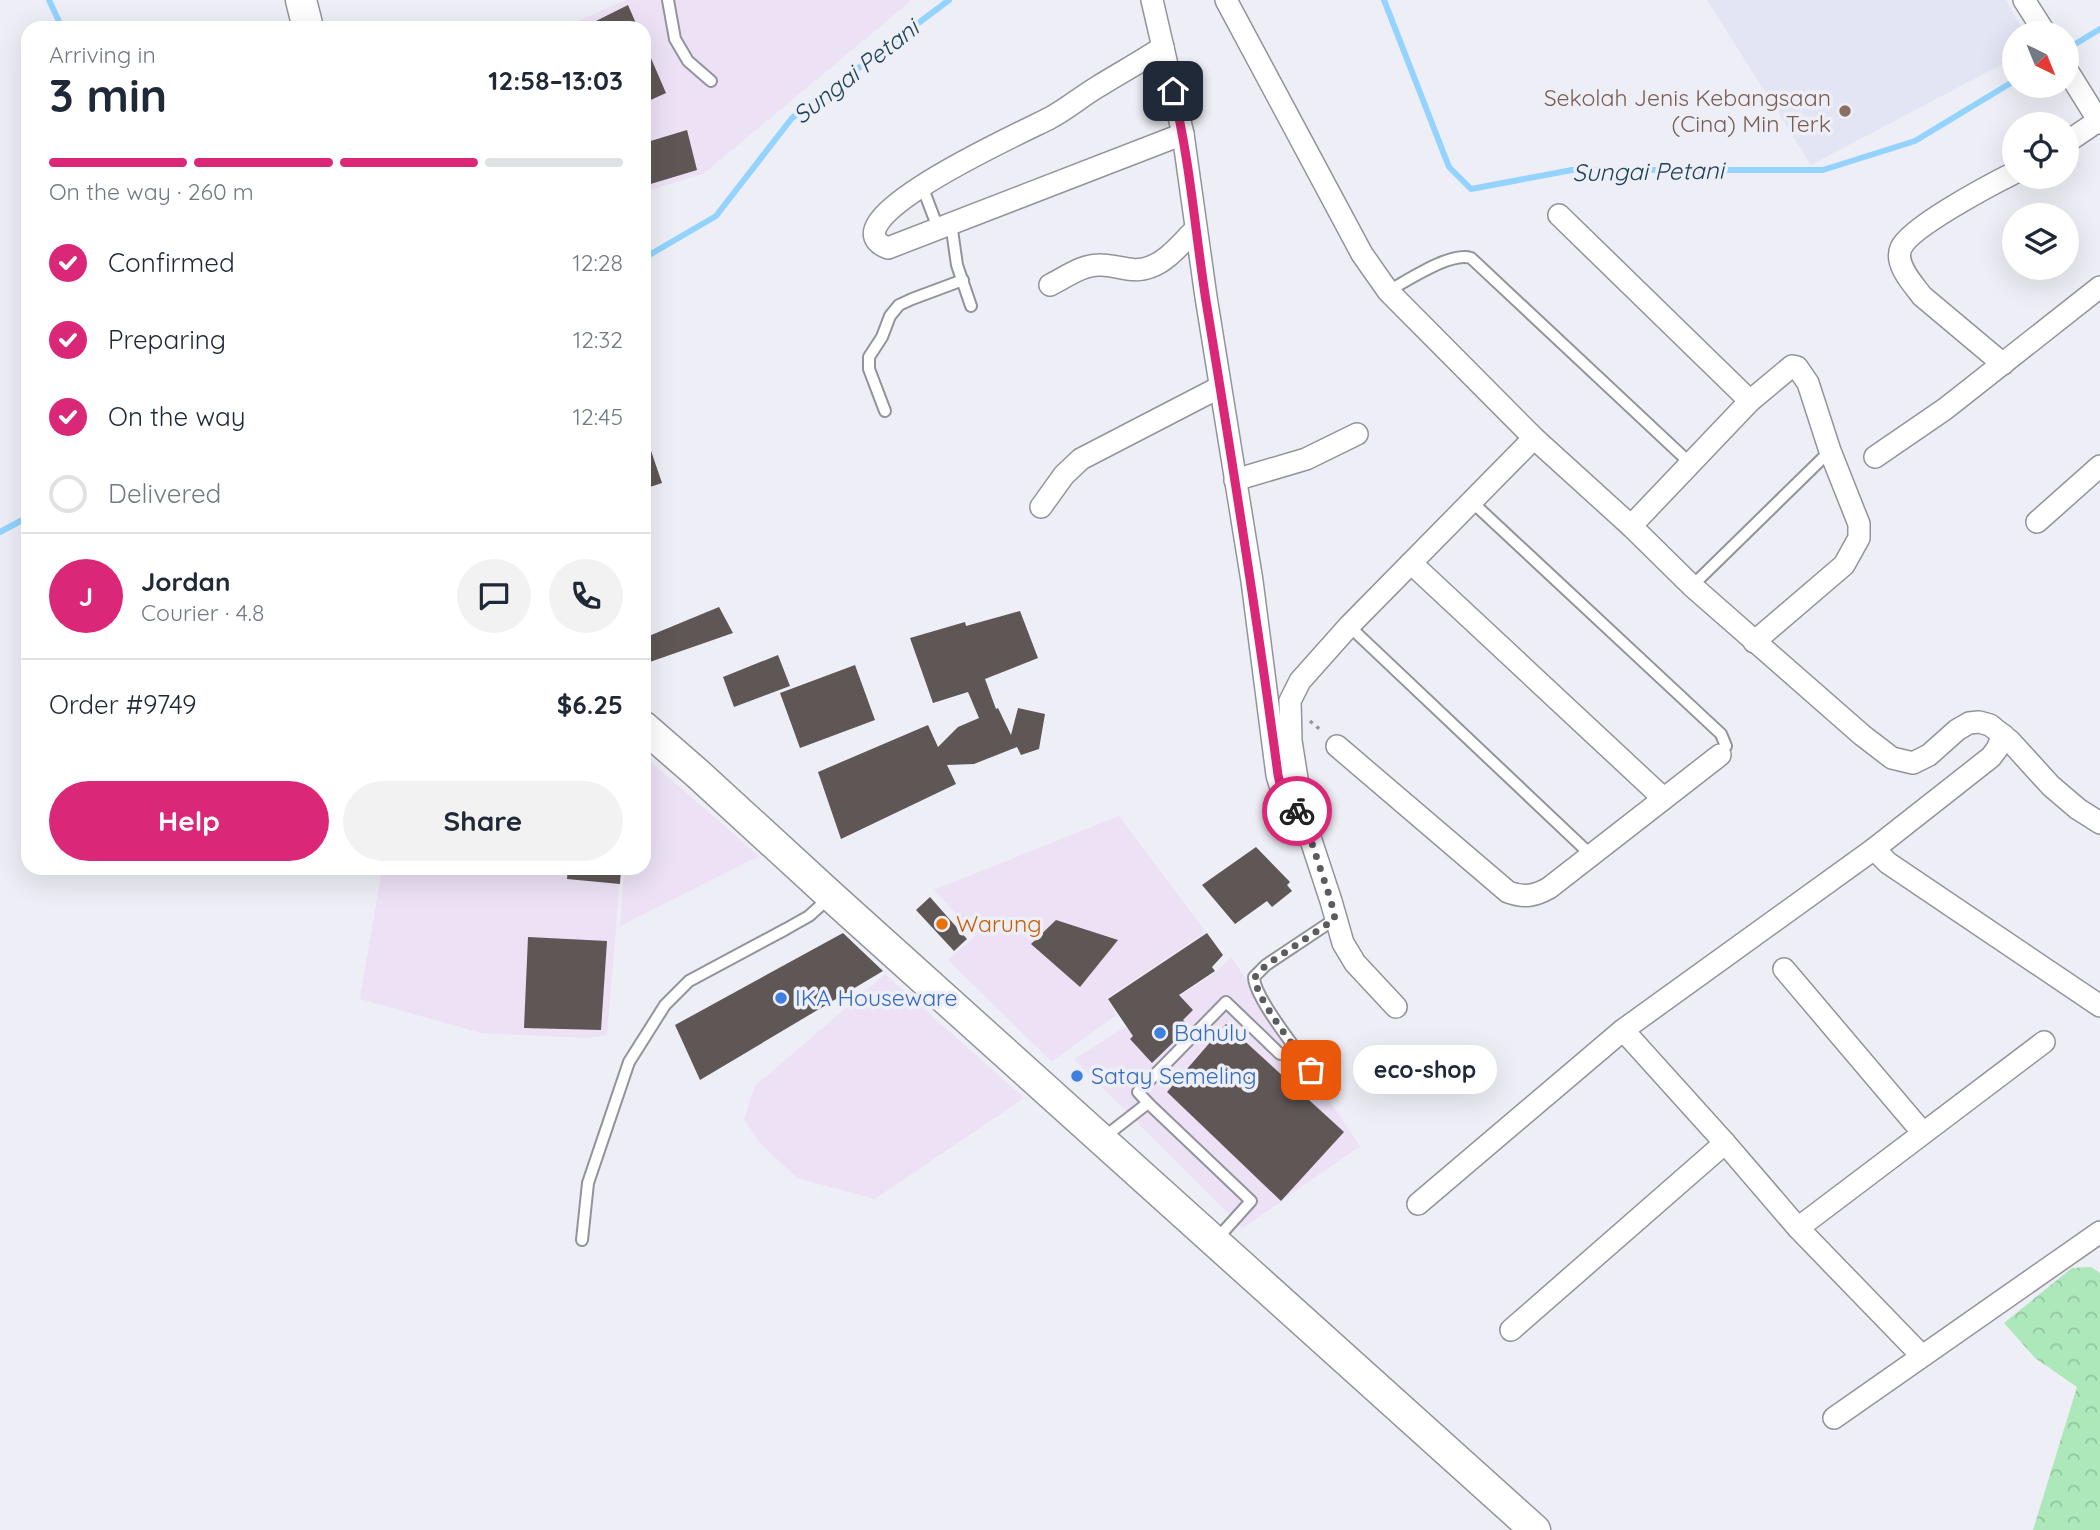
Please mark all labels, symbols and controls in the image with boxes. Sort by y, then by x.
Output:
water label: Sungai Petani [786,11,927,130]
north arrow [2002,21,2079,98]
map controls [2002,21,2079,280]
text: Arriving in [49,40,156,69]
pin [1143,61,1203,121]
text: 12:58–13:03 [488,64,623,97]
text: 3 min [49,66,167,124]
icon: home [1154,72,1192,110]
place label: Sekolah Jenis Kebangsaan (Cina) Min Terk [1544,83,1831,138]
marker: Sekolah Jenis Kebangsaan (Cina) Min Terk [1837,103,1853,119]
button: locate [2002,112,2079,189]
water label: Sungai Petani [1572,155,1727,187]
text: On the way · 260 m [49,177,254,206]
button: layers [2002,203,2079,280]
icon: check [49,244,87,282]
text: Confirmed [108,246,235,279]
text: 12:28 [572,248,623,277]
icon: check [49,321,87,359]
text: Preparing [108,323,226,356]
text: 12:32 [573,325,623,354]
icon: check [49,398,87,436]
text: On the way [108,400,246,433]
text: 12:45 [573,402,623,431]
text: Delivered [108,477,221,510]
button: chat [457,559,531,633]
button: phone [549,559,623,633]
text: Jordan [141,565,230,598]
text: J [79,580,93,613]
text: Courier · 4.8 [141,598,264,627]
text: Order #9749 [49,688,197,721]
text: $6.25 [557,688,623,721]
courier [1262,776,1332,846]
button: Help [49,781,329,861]
button: Share [343,781,623,861]
icon: bike [1278,792,1316,830]
place label: Warung [956,909,1042,938]
marker: Warung [934,916,950,932]
place label: IKA Houseware [795,983,957,1012]
marker: IKA Houseware [773,990,789,1006]
place label: Bahulu [1174,1018,1247,1047]
marker: Bahulu [1152,1025,1168,1041]
pin [1281,1040,1341,1100]
callout: eco-shop [1353,1046,1496,1094]
icon: bag [1292,1051,1330,1089]
text: eco-shop [1374,1055,1476,1084]
place label: Satay Semeling [1091,1061,1257,1090]
marker: Satay Semeling [1069,1068,1085,1084]

